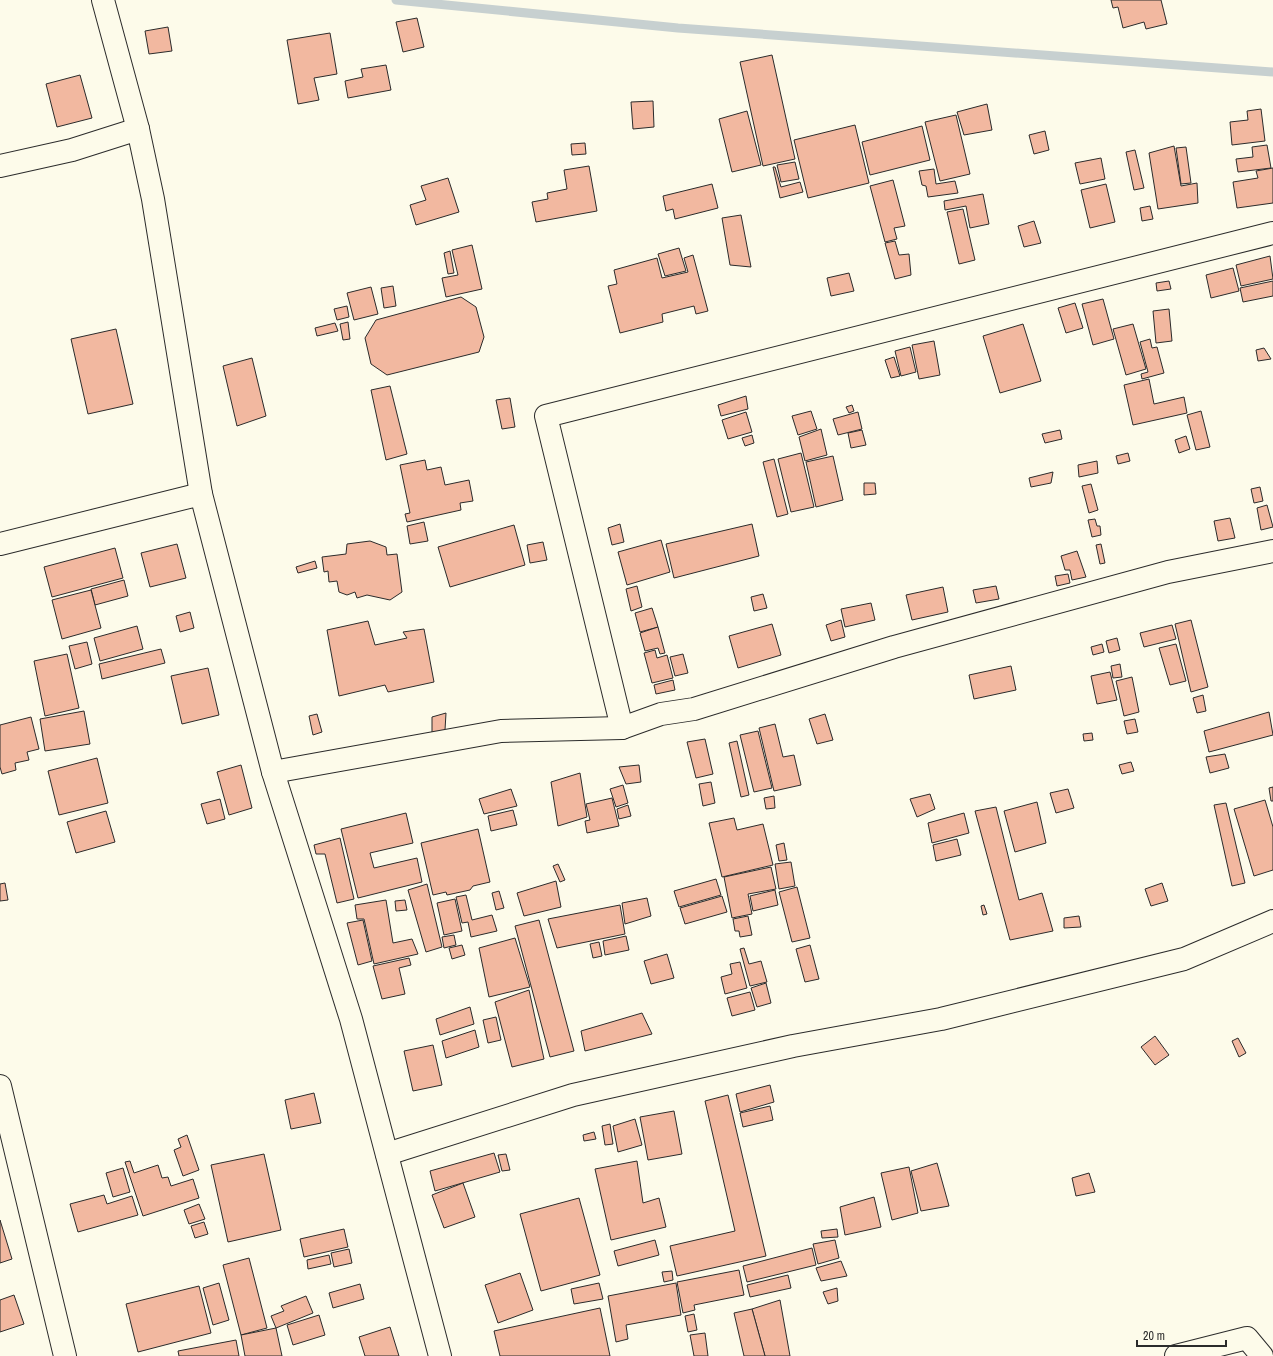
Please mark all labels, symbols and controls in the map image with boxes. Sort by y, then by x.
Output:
scale bar [1137,1322,1226,1348]
text: 20 m [1143,1328,1165,1344]

